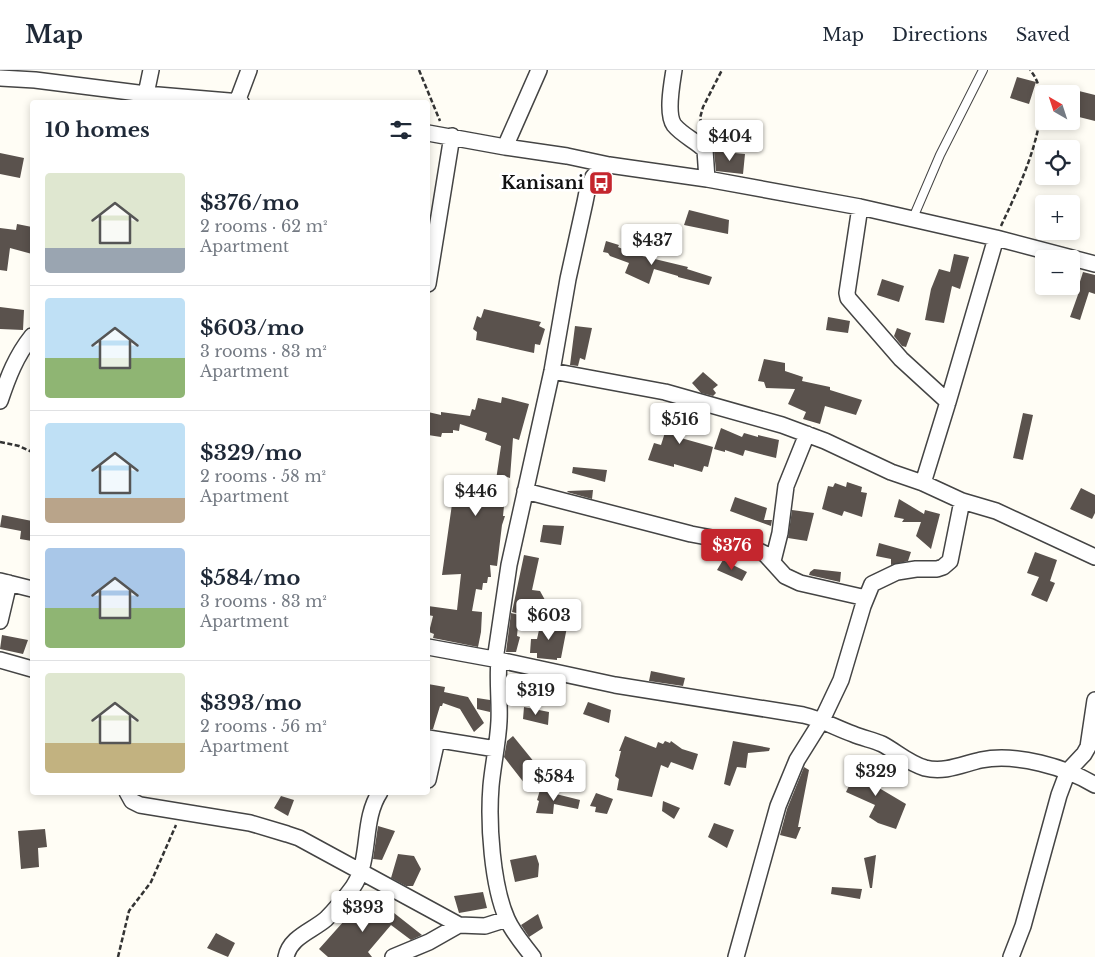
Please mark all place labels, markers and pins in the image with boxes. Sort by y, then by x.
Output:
pin: $404 [700,119,760,162]
bus stop icon: Kanisani [588,170,614,196]
place label: Kanisani [501,172,585,194]
pin: $437 [622,224,682,266]
pin: $516 [650,402,710,445]
pin: $446 [446,474,506,517]
pin: $376 [702,528,762,571]
pin: $603 [519,598,579,641]
pin: $319 [506,674,566,716]
pin: $329 [846,754,906,797]
pin: $584 [524,760,584,802]
pin: $393 [333,890,393,933]

